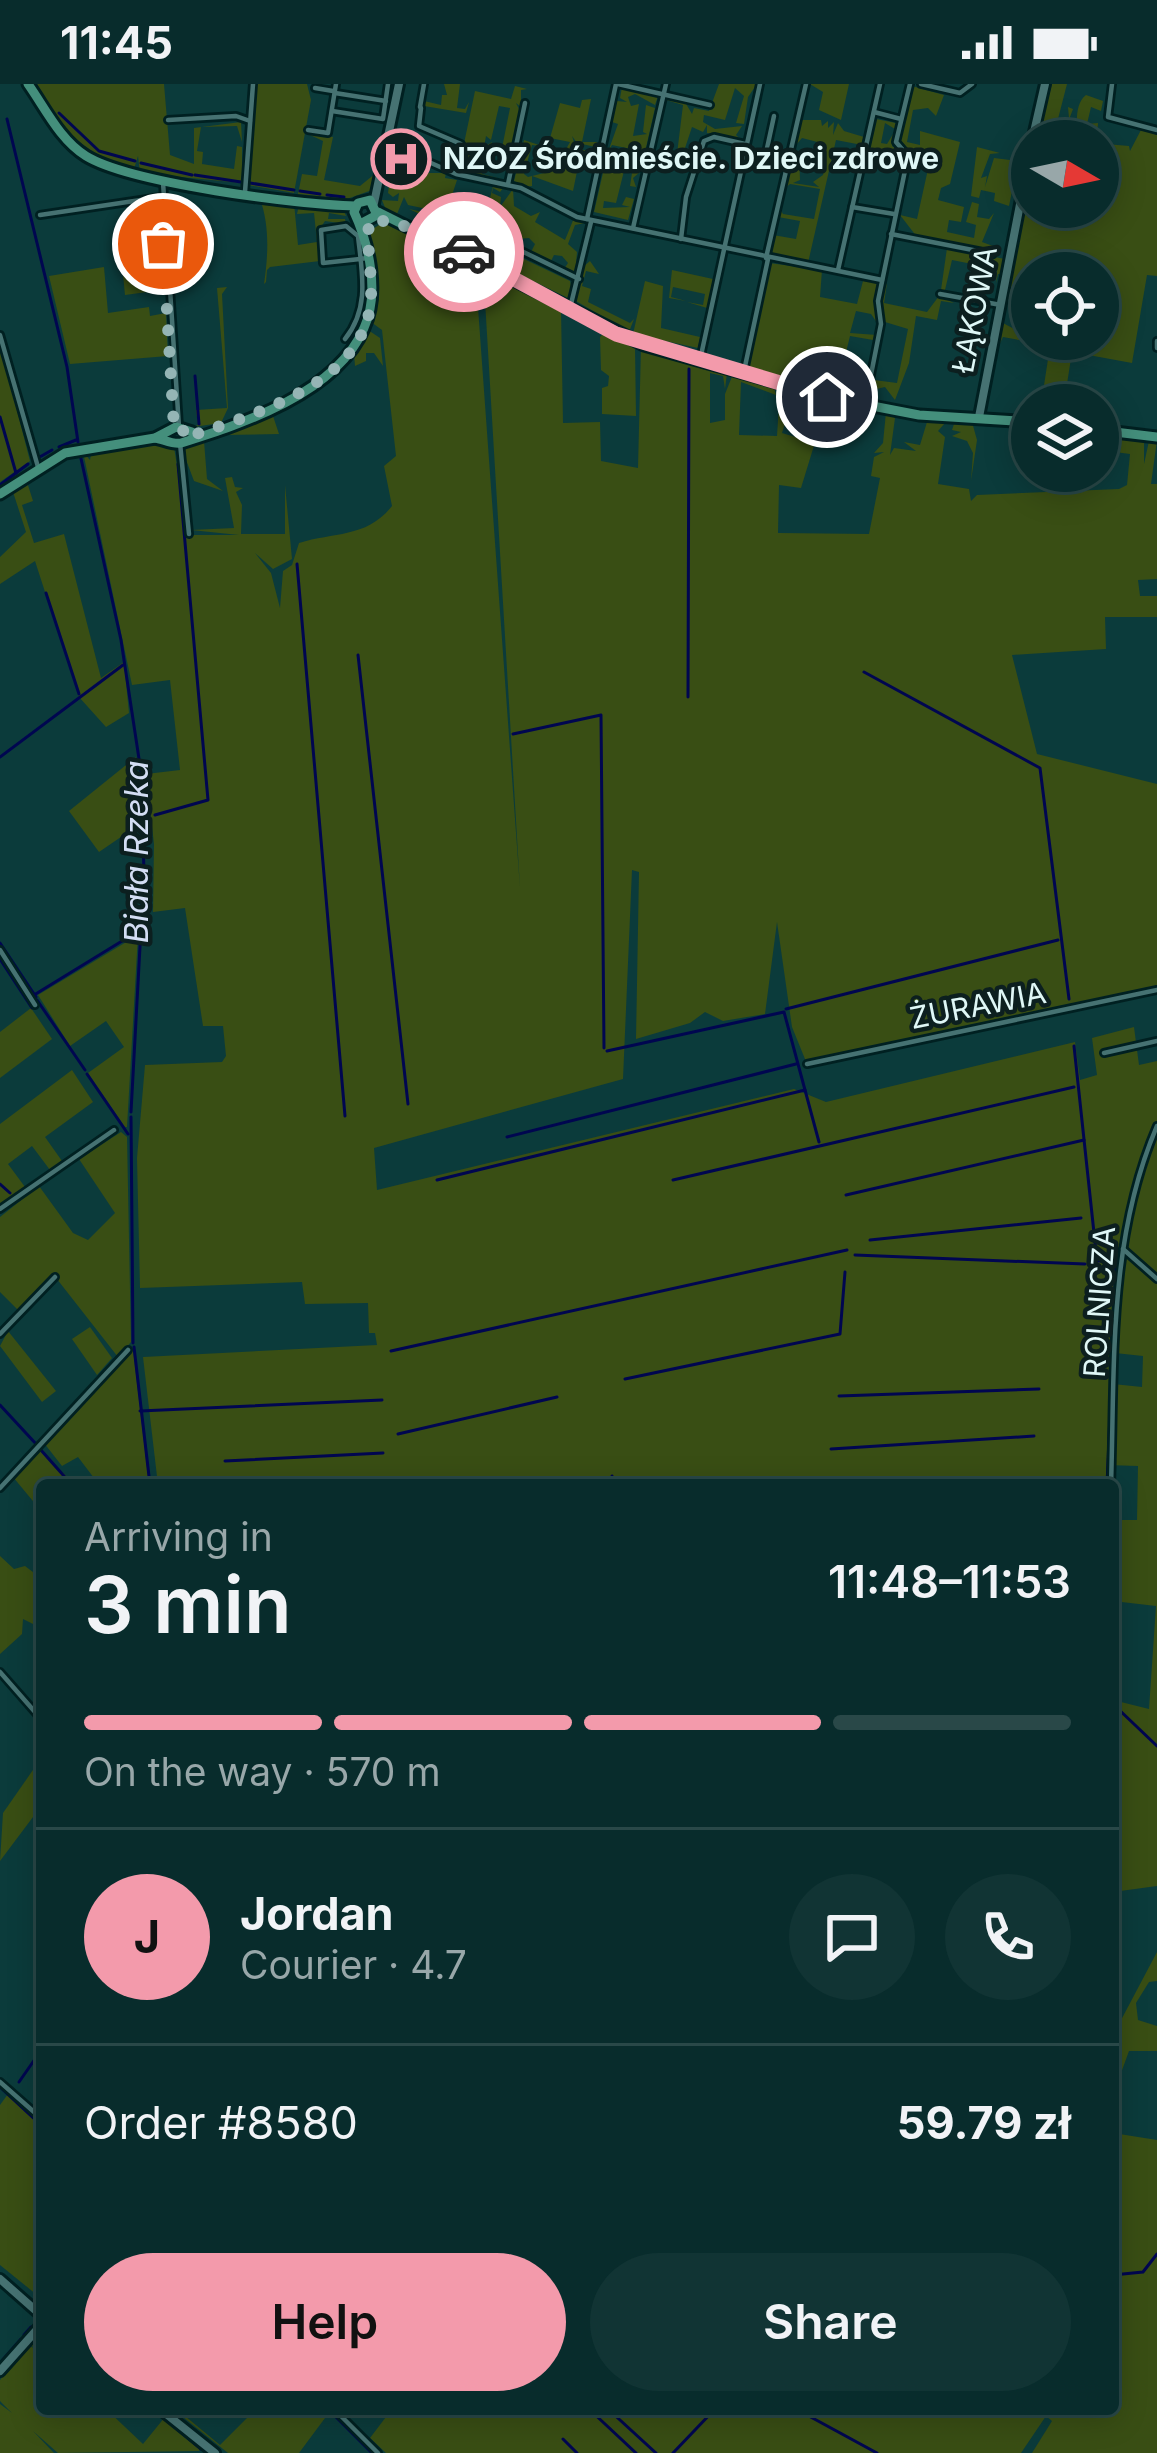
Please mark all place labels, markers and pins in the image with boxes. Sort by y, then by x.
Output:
hospital icon: NZOZ Śródmieście. Dzieci zdrowe [370,128,432,190]
place label: NZOZ Śródmieście. Dzieci zdrowe [443,140,939,176]
pin [112,193,214,295]
pin [776,346,878,448]

